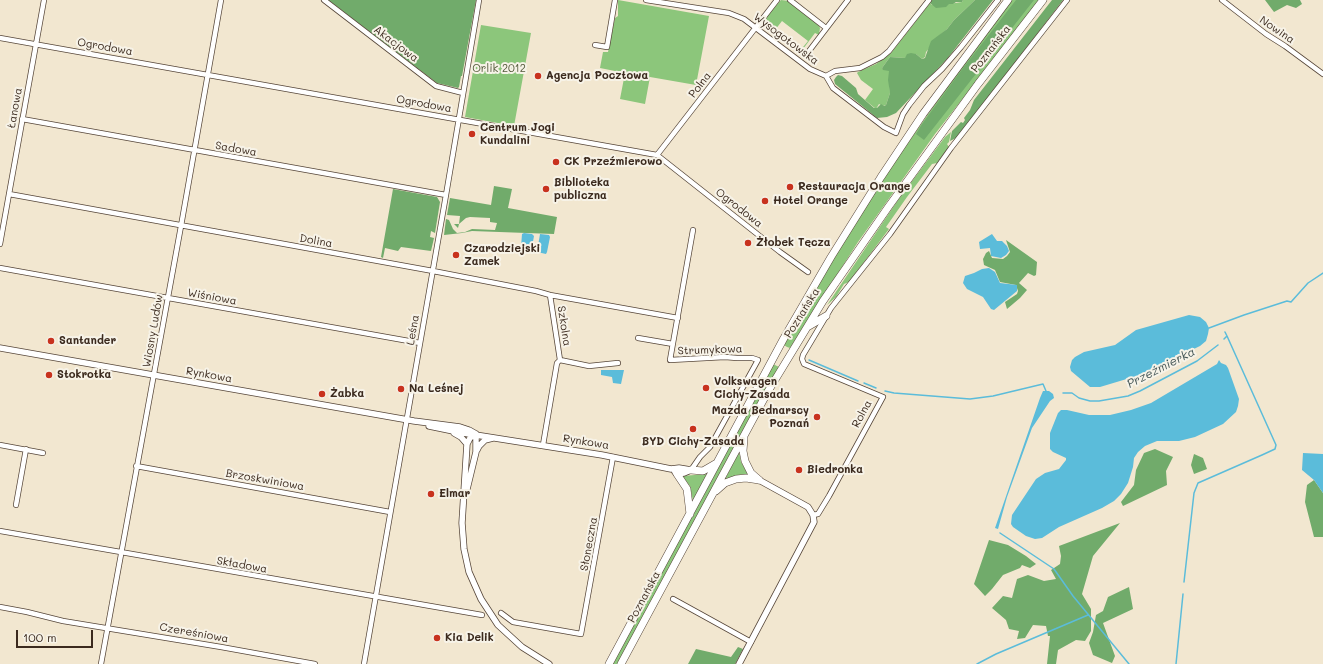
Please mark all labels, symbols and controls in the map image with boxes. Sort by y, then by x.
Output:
street label: Wysogotowska [751,10,821,68]
street label: Nowina [1257,13,1297,47]
street label: Akacjowa [371,23,421,65]
street label: Poznańska [968,23,1014,75]
street label: Ogrodowa [76,36,134,58]
park label: Orlik 2012 [472,62,526,76]
place label: Agencja Pocztowa [546,69,648,83]
street label: Polna [686,70,714,100]
marker: Agencja Pocztowa [533,71,543,81]
street label: Łanowa [5,87,25,129]
street label: Ogrodowa [395,93,453,115]
place label: Centrum Jogi Kundalini [480,121,555,147]
marker: Centrum Jogi Kundalini [467,129,477,139]
street label: Sadowa [214,139,258,159]
place label: CK Przeźmierowo [564,155,662,169]
marker: CK Przeźmierowo [551,157,561,167]
place label: Biblioteka publiczna [554,176,610,202]
place label: Restauracja Orange [798,180,910,194]
marker: Restauracja Orange [785,182,795,192]
marker: Biblioteka publiczna [541,184,551,194]
street label: Ogrodowa [713,186,765,230]
place label: Hotel Orange [773,194,848,208]
marker: Hotel Orange [760,196,770,206]
street label: Dolina [299,232,333,250]
place label: Żłobek Tęcza [756,236,830,250]
marker: Żłobek Tęcza [743,238,753,248]
place label: Czarodziejski Zamek [464,242,540,268]
marker: Czarodziejski Zamek [451,250,461,260]
street label: Wiśniowa [186,286,238,308]
street label: Poznańska [781,286,823,340]
street label: Wiosny Ludów [140,293,166,369]
street label: Szkolna [554,305,574,347]
street label: Leśna [404,314,422,346]
place label: Santander [59,334,116,348]
marker: Santander [46,336,56,346]
street label: Strumykowa [677,342,743,358]
water label: Przeźmierka [1124,345,1198,391]
street label: Rynkowa [185,364,233,386]
place label: Stokrotka [57,368,111,382]
marker: Stokrotka [44,370,54,380]
place label: Volkswagen Cichy-Zasada [714,375,790,401]
place label: Na Leśnej [409,382,464,396]
marker: Volkswagen Cichy-Zasada [701,383,711,393]
marker: Na Leśnej [396,384,406,394]
place label: Żabka [330,387,364,401]
marker: Żabka [317,389,327,399]
street label: Rolna [849,398,875,430]
place label: Mazda Bednarscy Poznań [712,404,809,430]
marker: Mazda Bednarscy Poznań [812,412,822,422]
marker: BYD Cichy-Zasada [688,424,698,434]
street label: Rynkowa [562,432,610,452]
place label: BYD Cichy-Zasada [642,435,744,449]
place label: Biedronka [807,463,863,477]
marker: Biedronka [794,465,804,475]
street label: Brzoskwiniowa [225,467,305,493]
place label: Elmar [439,487,470,501]
marker: Elmar [426,489,436,499]
street label: Słoneczna [578,516,600,572]
street label: Składowa [216,554,268,576]
street label: Poznańska [625,569,663,625]
street label: Czereśniowa [158,620,230,646]
scale bar [18,622,95,648]
text: 100 m [23,629,57,645]
place label: Kia Delik [445,631,494,645]
marker: Kia Delik [432,633,442,643]

